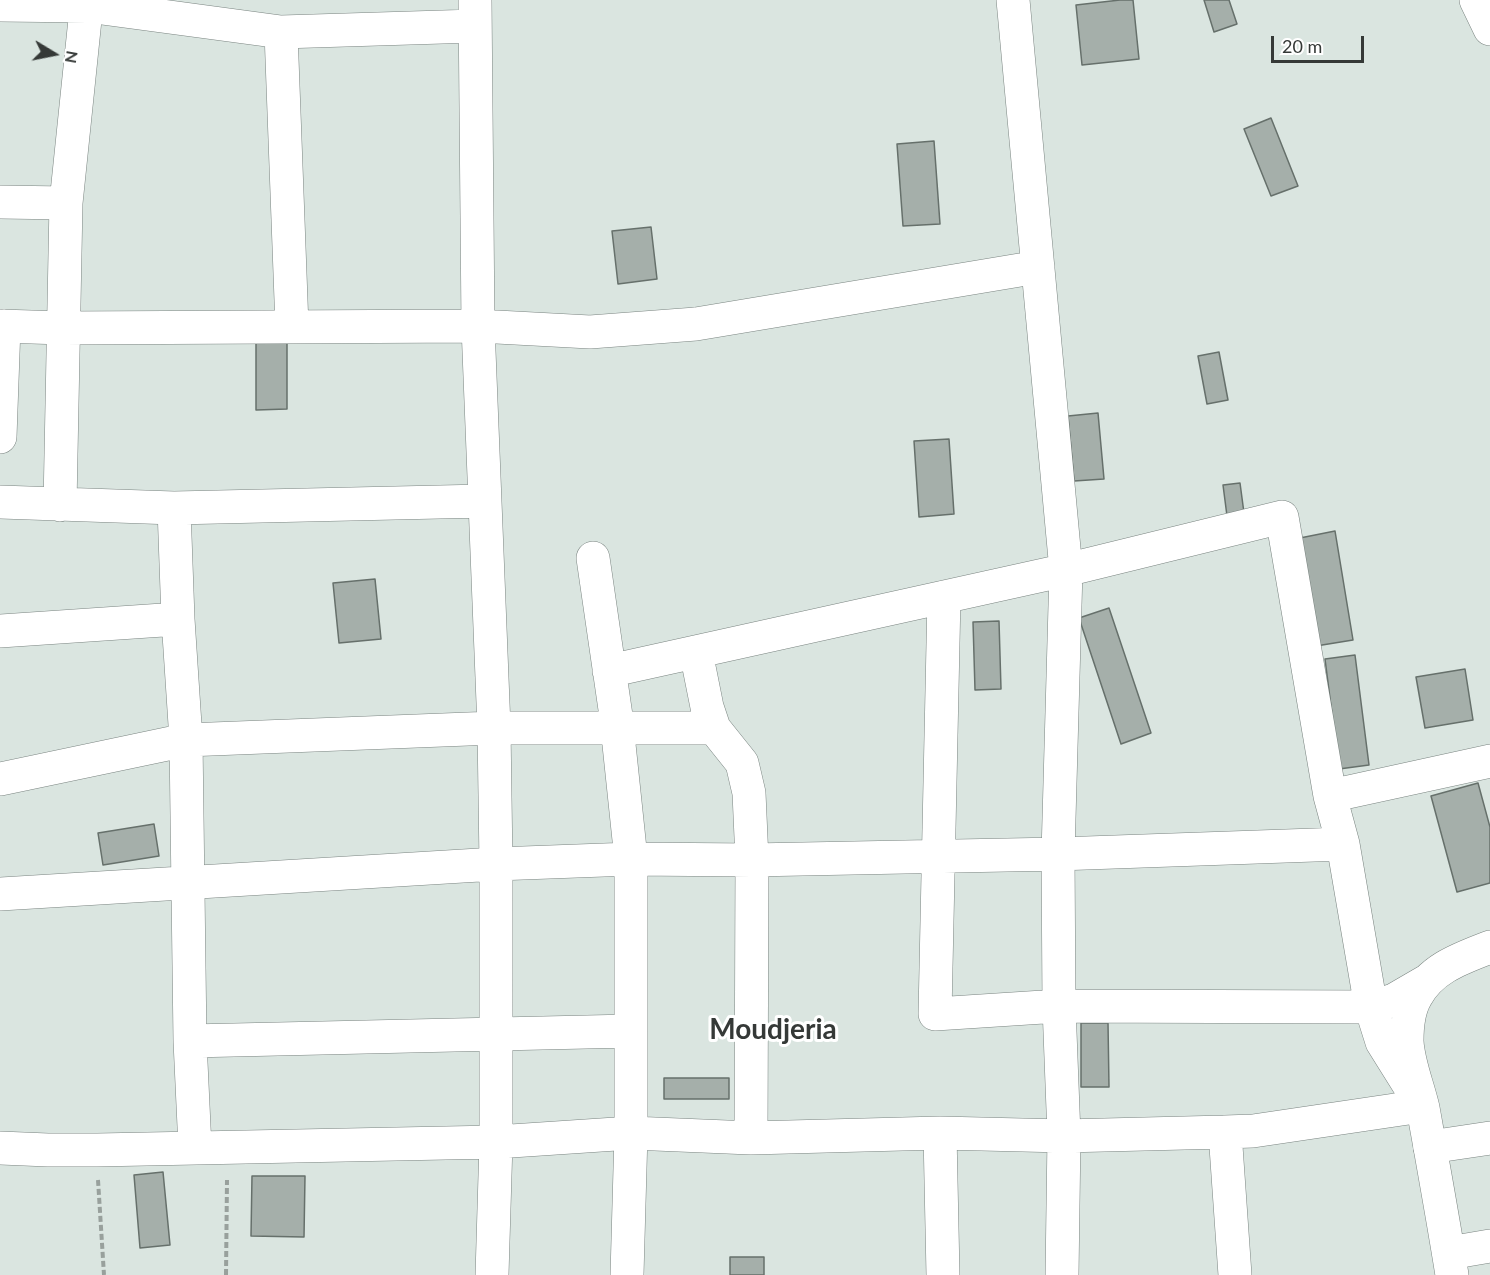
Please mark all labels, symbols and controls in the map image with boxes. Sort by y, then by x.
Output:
north arrow [24,24,84,84]
scale bar [1274,24,1367,62]
text: 20 m [1282,35,1322,57]
text: N [62,49,83,65]
district label: Moudjeria [709,1013,837,1047]

